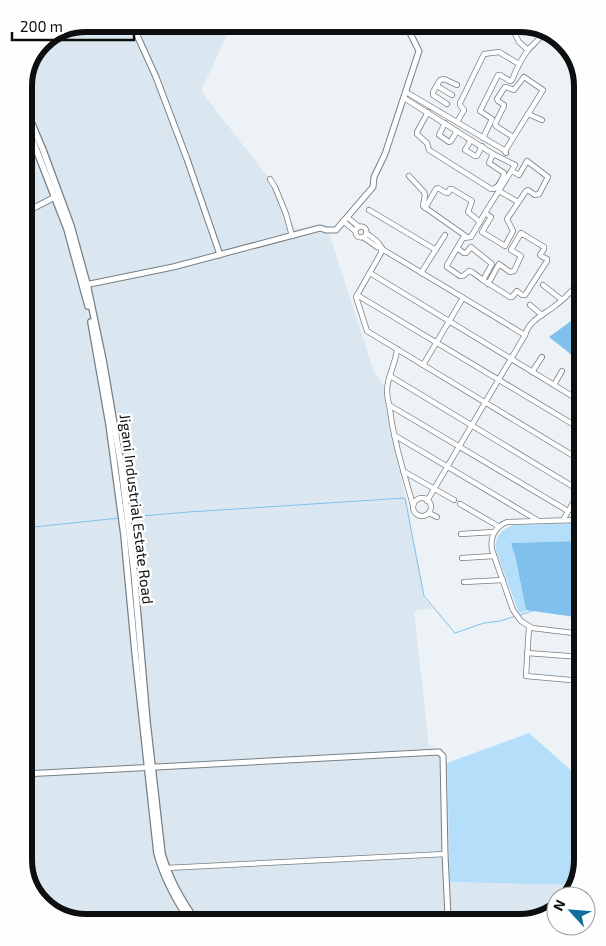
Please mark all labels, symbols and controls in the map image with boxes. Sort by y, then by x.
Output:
scale bar [12,10,135,42]
text: 200 m [20,17,63,35]
street label: Jigani Industrial Estate Road [116,413,158,605]
north arrow [546,886,596,936]
text: N [549,897,569,913]

